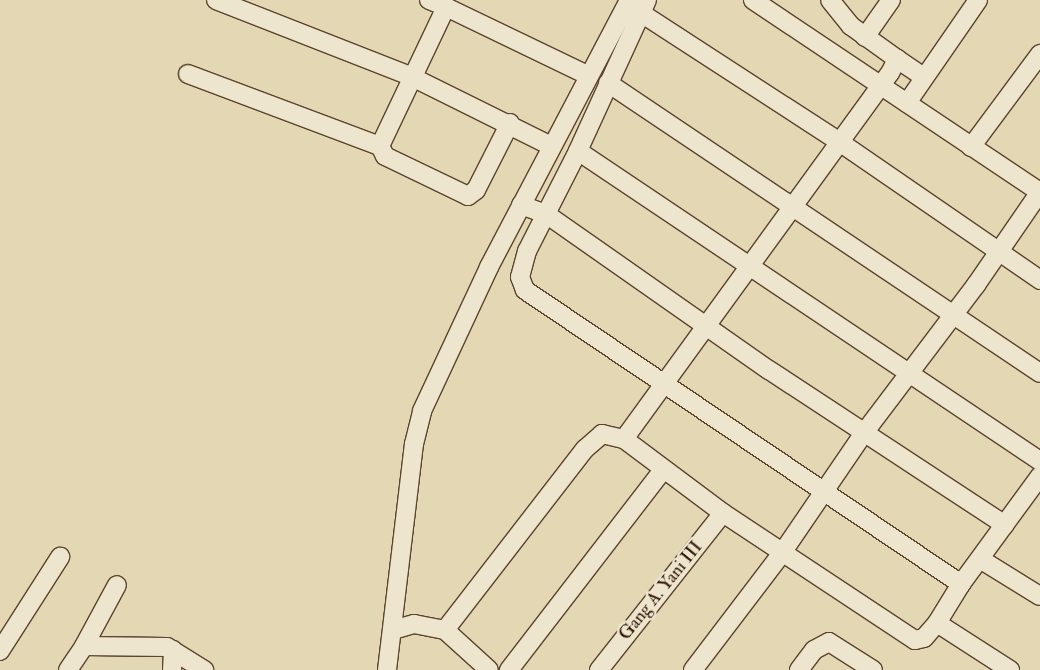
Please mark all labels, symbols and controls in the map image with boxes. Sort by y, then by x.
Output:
street label: Gang A. Yani III [615,537,707,645]

